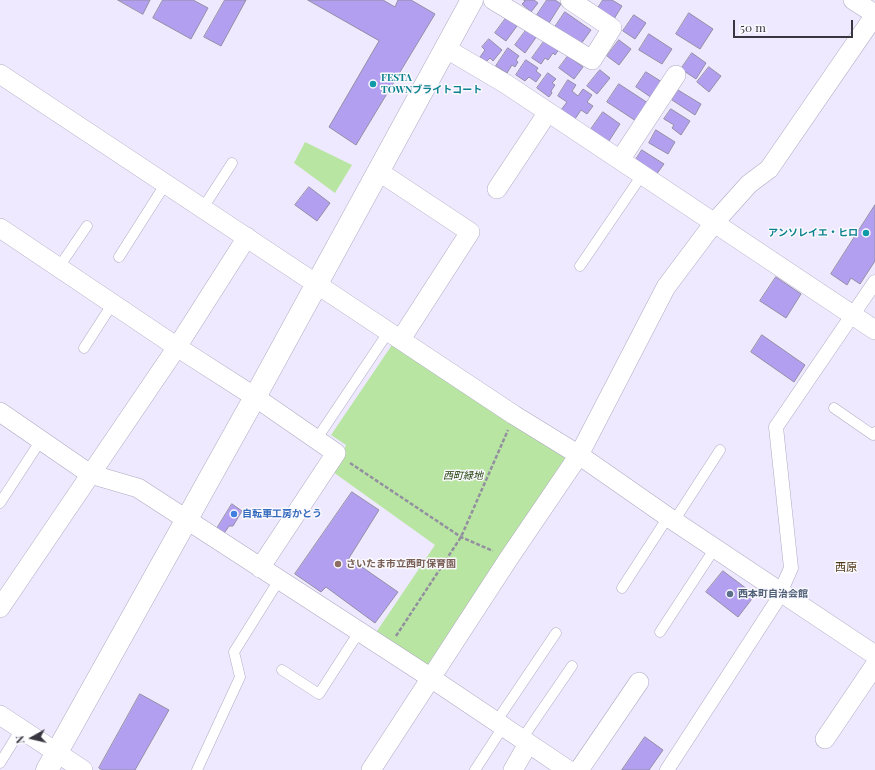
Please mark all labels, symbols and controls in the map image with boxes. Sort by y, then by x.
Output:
scale bar [735,12,855,38]
text: 50 m [740,19,766,35]
place label: FESTA TOWNブライトコート [381,72,482,96]
marker: FESTA TOWNブライトコート [368,79,378,89]
place label: アンソレイエ・ヒロ [768,227,858,239]
marker: アンソレイエ・ヒロ [861,228,871,238]
park label: 西町緑地 [443,470,483,482]
place label: 自転車工房かとう [242,508,322,520]
marker: 自転車工房かとう [229,509,239,519]
place label: さいたま市立西町保育園 [346,558,456,570]
marker: さいたま市立西町保育園 [333,559,343,569]
district label: 西原 [835,561,857,575]
place label: 西本町自治会館 [738,588,808,600]
marker: 西本町自治会館 [725,589,735,599]
north arrow [12,718,52,758]
text: N [12,735,28,745]

